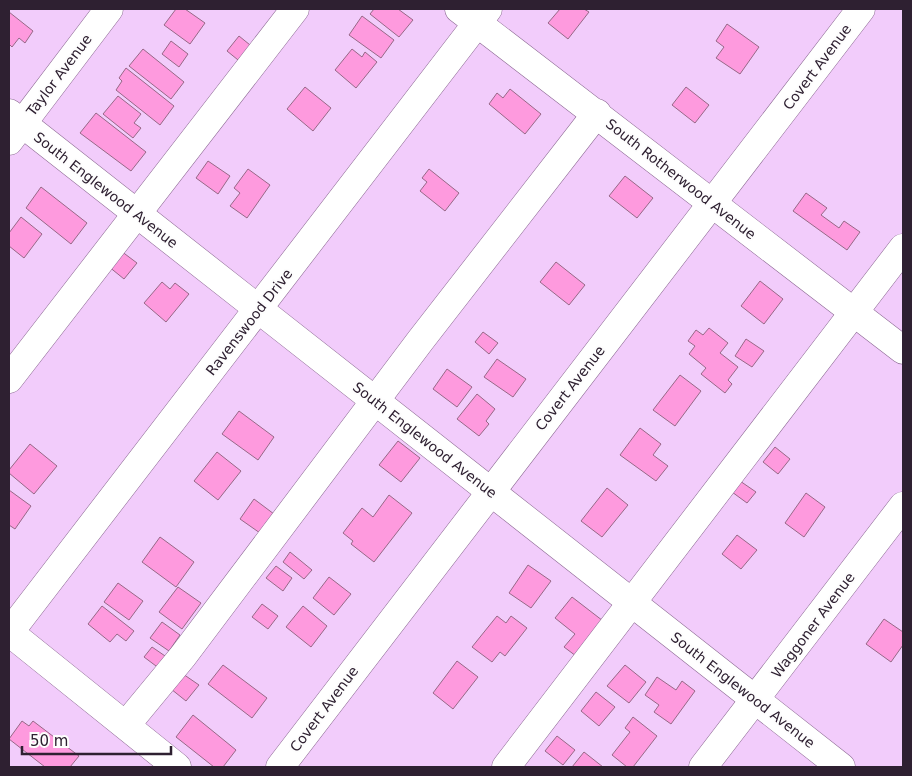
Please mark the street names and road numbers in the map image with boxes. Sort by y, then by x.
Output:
street label: Covert Avenue [780,21,854,113]
street label: Taylor Avenue [23,31,95,120]
street label: South Rotherwood Avenue [603,116,759,242]
street label: South Englewood Avenue [31,129,181,251]
street label: Ravenswood Drive [203,266,295,378]
street label: Covert Avenue [532,343,608,433]
street label: South Englewood Avenue [350,379,500,501]
street label: Waggoner Avenue [768,569,858,681]
street label: South Englewood Avenue [668,629,818,751]
street label: Covert Avenue [287,663,361,755]

